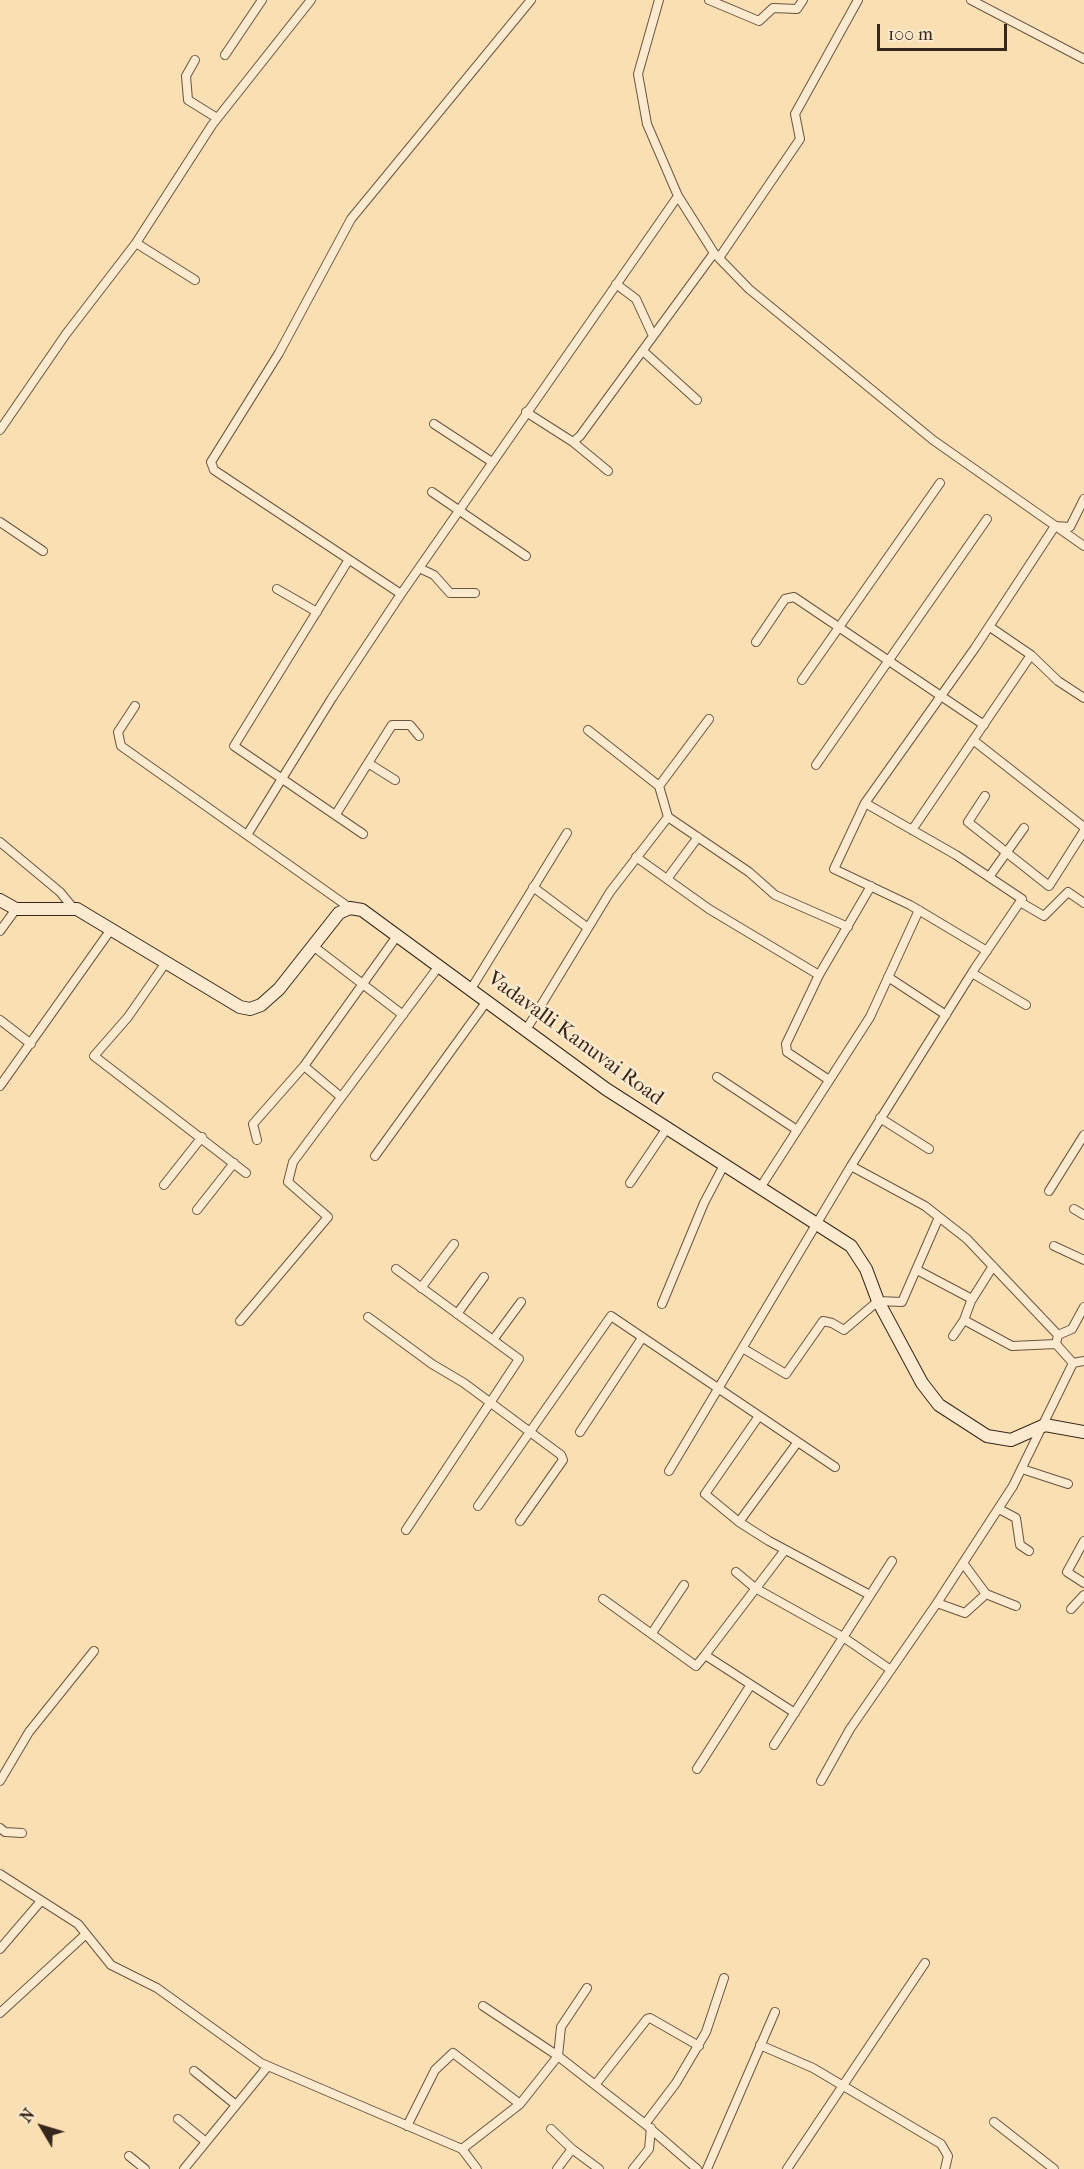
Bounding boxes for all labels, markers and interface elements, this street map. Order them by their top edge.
scale bar [880,12,1010,50]
text: 100 m [888,24,933,45]
street label: Vadavalli Kanuvai Road [482,967,668,1111]
north arrow [12,2097,72,2157]
text: N [16,2105,39,2126]

